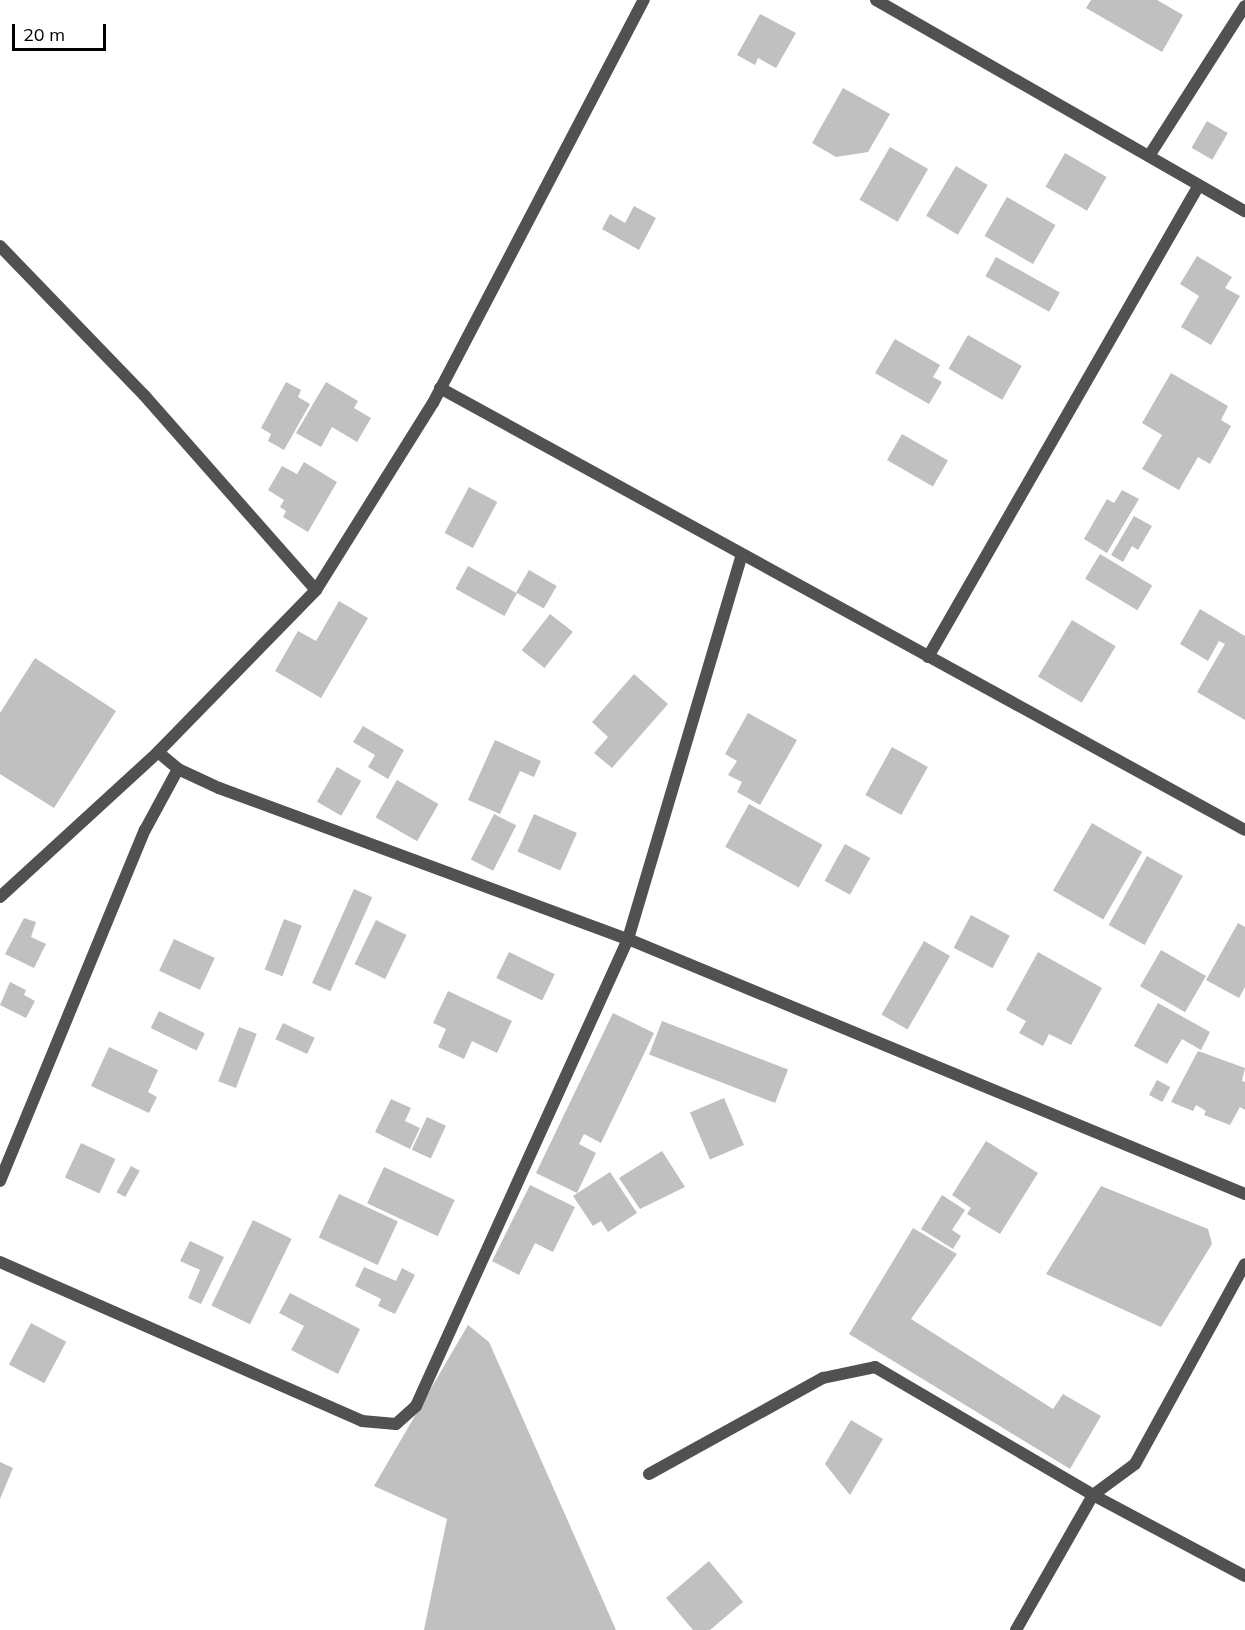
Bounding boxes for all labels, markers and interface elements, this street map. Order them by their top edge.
scale bar [15,12,110,50]
text: 20 m [23,23,65,46]

